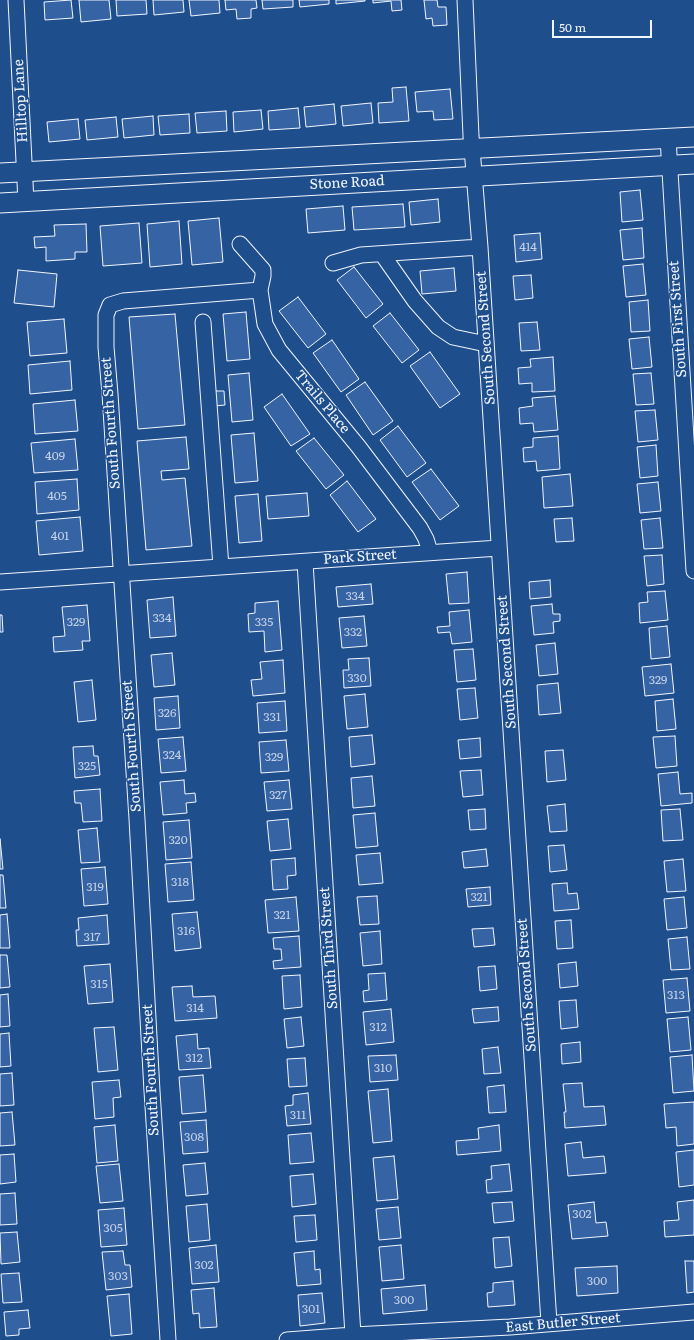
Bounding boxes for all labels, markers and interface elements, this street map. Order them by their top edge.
scale bar [554,12,654,38]
text: 50 m [559,18,586,36]
street label: Hilltop Lane [10,59,32,143]
street label: Stone Road [309,173,385,193]
house number: 414 [519,240,537,254]
street label: South First Street [666,260,690,378]
street label: South Second Street [473,271,499,405]
street label: South Fourth Street [98,356,124,490]
street label: Trails Place [291,367,353,437]
house number: 409 [45,449,65,463]
house number: 405 [47,489,67,503]
house number: 401 [51,529,69,543]
street label: Park Street [323,546,397,568]
house number: 334 [345,589,365,603]
street label: South Second Street [494,595,520,729]
house number: 334 [152,611,172,625]
house number: 329 [67,615,85,629]
house number: 335 [255,615,273,629]
house number: 332 [344,625,362,639]
house number: 330 [347,671,367,685]
house number: 329 [649,673,667,687]
street label: South Fourth Street [119,679,145,813]
house number: 326 [158,706,176,720]
house number: 331 [263,710,281,724]
house number: 324 [163,748,181,762]
house number: 329 [265,750,283,764]
house number: 325 [78,759,96,773]
house number: 327 [269,788,287,802]
house number: 320 [168,833,188,847]
house number: 318 [171,875,189,889]
house number: 319 [86,880,104,894]
street label: South Third Street [316,886,342,1010]
house number: 321 [470,890,488,904]
house number: 321 [273,908,291,922]
street label: South Second Street [514,918,540,1052]
house number: 316 [177,924,195,938]
house number: 317 [83,930,101,944]
house number: 315 [90,977,108,991]
house number: 313 [667,988,685,1002]
house number: 314 [186,1001,204,1015]
street label: South Fourth Street [139,1004,163,1136]
house number: 312 [369,1020,387,1034]
house number: 312 [185,1051,203,1065]
house number: 310 [374,1061,392,1075]
house number: 311 [290,1108,306,1122]
house number: 308 [184,1130,204,1144]
house number: 302 [572,1207,592,1221]
house number: 305 [103,1221,123,1235]
house number: 302 [194,1258,214,1272]
house number: 303 [108,1269,128,1283]
house number: 300 [587,1274,607,1288]
house number: 300 [394,1293,414,1307]
house number: 301 [302,1302,320,1316]
street label: East Butler Street [505,1310,621,1336]

